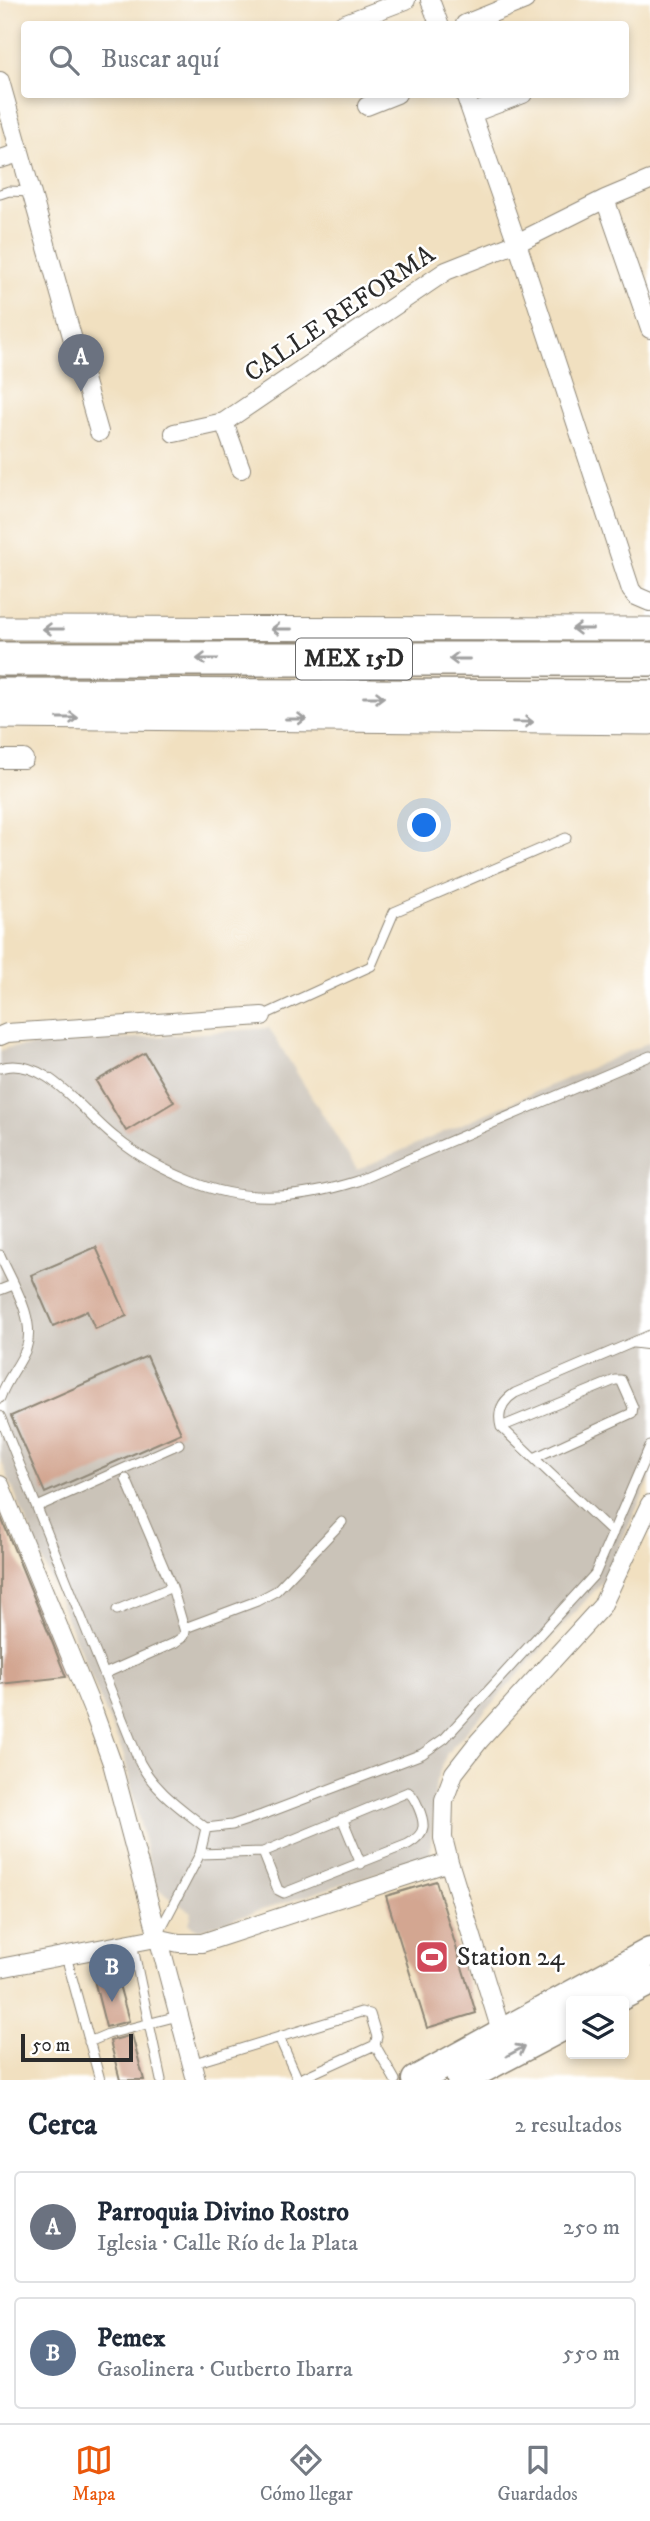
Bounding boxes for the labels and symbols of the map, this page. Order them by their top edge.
street label: CALLE REFORMA [238,238,442,390]
pin: A [58,334,104,392]
one-way arrow [42,622,65,636]
one-way arrow [571,622,594,636]
one-way arrow [270,623,293,636]
road number: MEX 15D [296,638,412,680]
one-way arrow [196,652,219,666]
one-way arrow [448,652,471,666]
one-way arrow [363,690,386,704]
one-way arrow [56,711,79,725]
one-way arrow [284,713,307,726]
one-way arrow [511,715,534,728]
your location [407,808,441,842]
sports icon: Station 24 [413,1938,451,1976]
place label: Station 24 [457,1941,566,1974]
pin: B [89,1944,135,2002]
scale bar [21,2031,133,2063]
one-way arrow [505,2044,526,2057]

